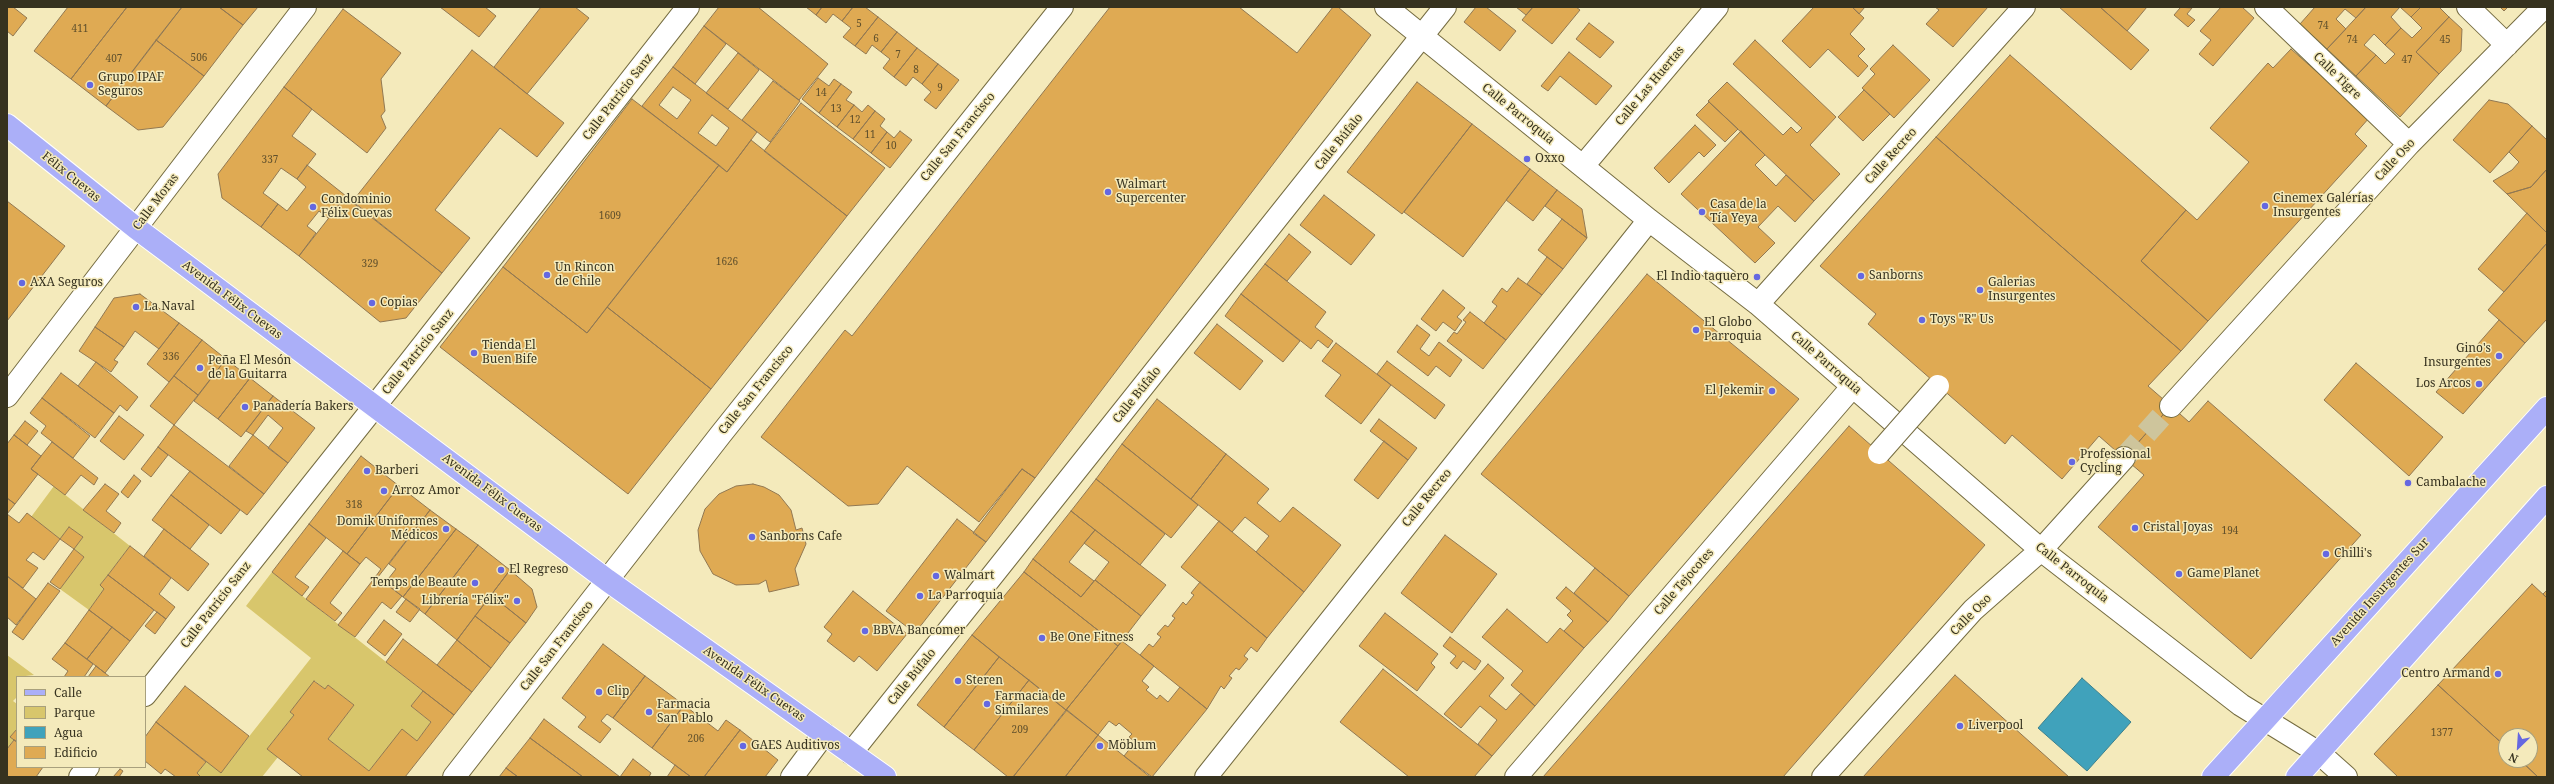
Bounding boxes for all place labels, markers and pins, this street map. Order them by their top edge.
place label: Grupo IPAF Seguros [98,71,164,99]
marker: Grupo IPAF Seguros [85,80,95,90]
place label: Oxxo [1535,152,1565,166]
marker: Oxxo [1522,154,1532,164]
place label: Walmart Supercenter [1116,178,1186,206]
marker: Walmart Supercenter [1103,187,1113,197]
place label: Cinemex Galerías Insurgentes [2273,192,2373,220]
place label: Condominio Félix Cuevas [321,193,392,221]
place label: Casa de la Tía Yeya [1710,198,1767,226]
marker: Cinemex Galerías Insurgentes [2260,201,2270,211]
marker: Condominio Félix Cuevas [308,202,318,212]
marker: Casa de la Tía Yeya [1697,207,1707,217]
place label: Un Rincon de Chile [555,261,614,289]
place label: Sanborns [1869,269,1923,283]
marker: Un Rincon de Chile [542,270,552,280]
place label: El Indio taquero [1656,270,1749,284]
marker: Sanborns [1856,271,1866,281]
marker: El Indio taquero [1752,272,1762,282]
place label: AXA Seguros [30,276,103,290]
place label: Galerias Insurgentes [1988,276,2055,304]
marker: AXA Seguros [17,278,27,288]
marker: Galerias Insurgentes [1975,285,1985,295]
place label: Copias [380,296,418,310]
marker: Copias [367,298,377,308]
place label: La Naval [144,300,195,314]
marker: La Naval [131,302,141,312]
place label: Toys "R" Us [1930,313,1994,327]
marker: Toys "R" Us [1917,315,1927,325]
place label: El Globo Parroquia [1704,316,1762,344]
marker: El Globo Parroquia [1691,325,1701,335]
place label: Tienda El Buen Bife [482,339,537,367]
place label: Gino's Insurgentes [2424,342,2491,370]
marker: Tienda El Buen Bife [469,348,479,358]
marker: Gino's Insurgentes [2494,351,2504,361]
place label: Peña El Mesón de la Guitarra [208,354,291,382]
marker: Peña El Mesón de la Guitarra [195,363,205,373]
place label: Los Arcos [2416,377,2471,391]
marker: Los Arcos [2474,379,2484,389]
place label: El Jekemir [1705,384,1764,398]
marker: El Jekemir [1767,386,1777,396]
place label: Panadería Bakers [253,400,354,414]
marker: Panadería Bakers [240,402,250,412]
place label: Professional Cycling [2080,448,2150,476]
marker: Professional Cycling [2067,457,2077,467]
place label: Barberi [375,464,419,478]
marker: Barberi [362,466,372,476]
place label: Cambalache [2416,476,2486,490]
marker: Cambalache [2403,478,2413,488]
place label: Arroz Amor [392,484,460,498]
marker: Arroz Amor [379,486,389,496]
place label: Domik Uniformes Médicos [337,515,438,543]
place label: Cristal Joyas [2143,521,2213,535]
marker: Cristal Joyas [2130,523,2140,533]
marker: Domik Uniformes Médicos [441,524,451,534]
place label: Sanborns Cafe [760,530,842,544]
marker: Sanborns Cafe [747,532,757,542]
place label: Chilli's [2334,547,2372,561]
marker: Chilli's [2321,549,2331,559]
place label: El Regreso [509,563,568,577]
marker: El Regreso [496,565,506,575]
place label: Game Planet [2187,567,2259,581]
place label: Walmart [944,569,994,583]
marker: Game Planet [2174,569,2184,579]
marker: Walmart [931,571,941,581]
place label: Temps de Beaute [370,576,467,590]
marker: Temps de Beaute [470,578,480,588]
place label: La Parroquia [928,589,1003,603]
marker: La Parroquia [915,591,925,601]
place label: Librería "Félix" [422,594,509,608]
marker: Librería "Félix" [512,596,522,606]
place label: BBVA Bancomer [873,624,966,638]
marker: BBVA Bancomer [860,626,870,636]
place label: Be One Fitness [1050,631,1134,645]
marker: Be One Fitness [1037,633,1047,643]
place label: Centro Armand [2401,667,2490,681]
marker: Centro Armand [2493,669,2503,679]
place label: Steren [966,674,1003,688]
marker: Steren [953,676,963,686]
place label: Clip [607,685,629,699]
marker: Clip [594,687,604,697]
place label: Farmacia de Similares [995,690,1066,718]
place label: Farmacia San Pablo [657,698,713,726]
marker: Farmacia de Similares [982,699,992,709]
marker: Farmacia San Pablo [644,707,654,717]
place label: Liverpool [1968,719,2023,733]
marker: Liverpool [1955,721,1965,731]
place label: GAES Auditivos [751,739,840,753]
place label: Möblum [1108,739,1156,753]
marker: GAES Auditivos [738,741,748,751]
marker: Möblum [1095,741,1105,751]

